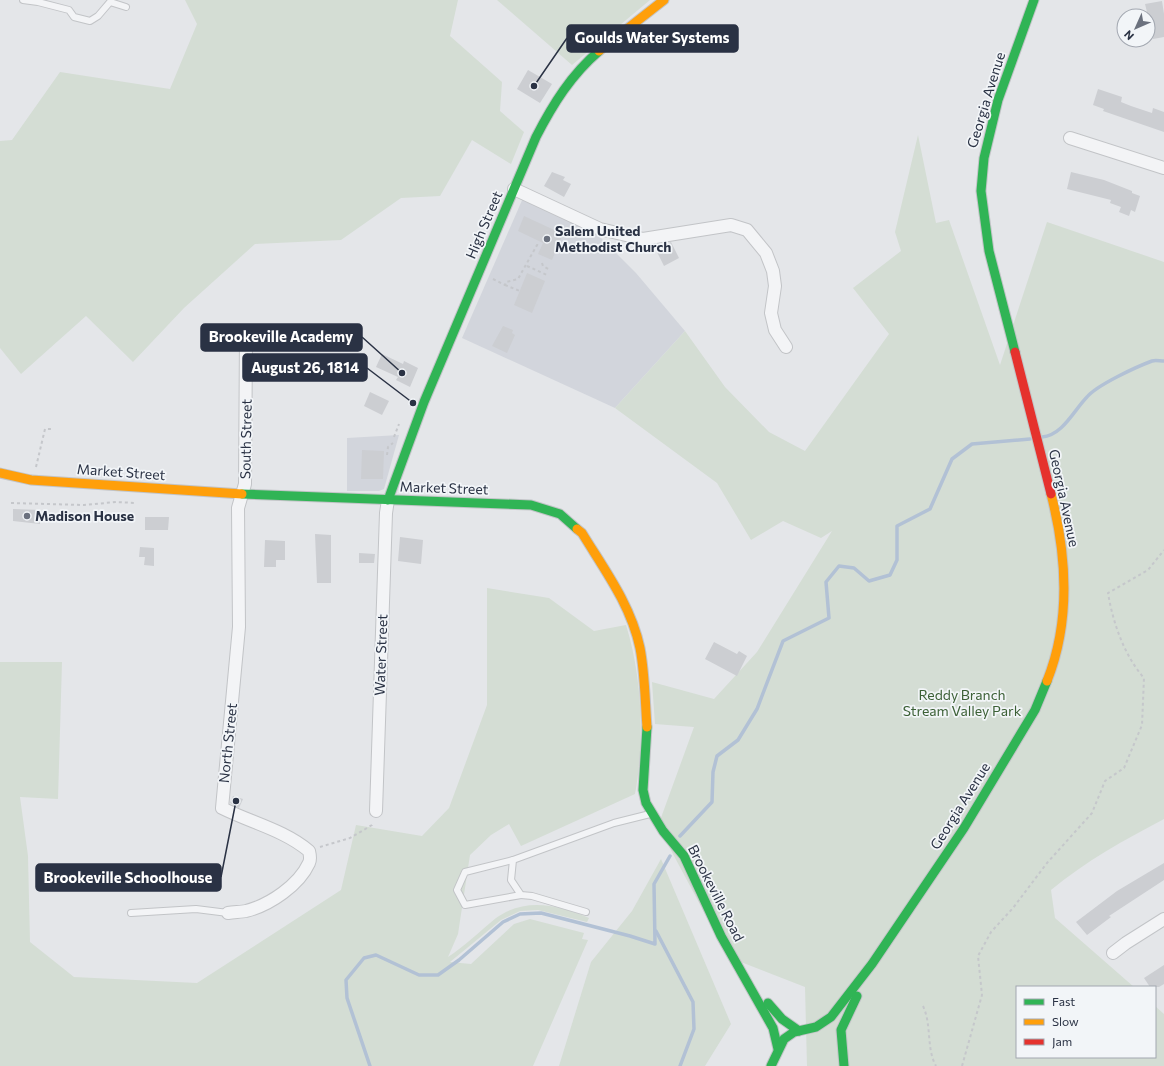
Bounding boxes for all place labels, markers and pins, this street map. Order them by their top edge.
callout: Goulds Water Systems [567,25,738,52]
place label: Salem United Methodist Church [555,222,671,255]
marker: Salem United Methodist Church [542,234,552,244]
callout: Brookeville Academy [201,324,362,351]
callout: August 26, 1814 [243,354,367,381]
place label: Madison House [35,507,134,524]
marker: Madison House [22,511,32,521]
callout: Brookeville Schoolhouse [36,864,221,891]

